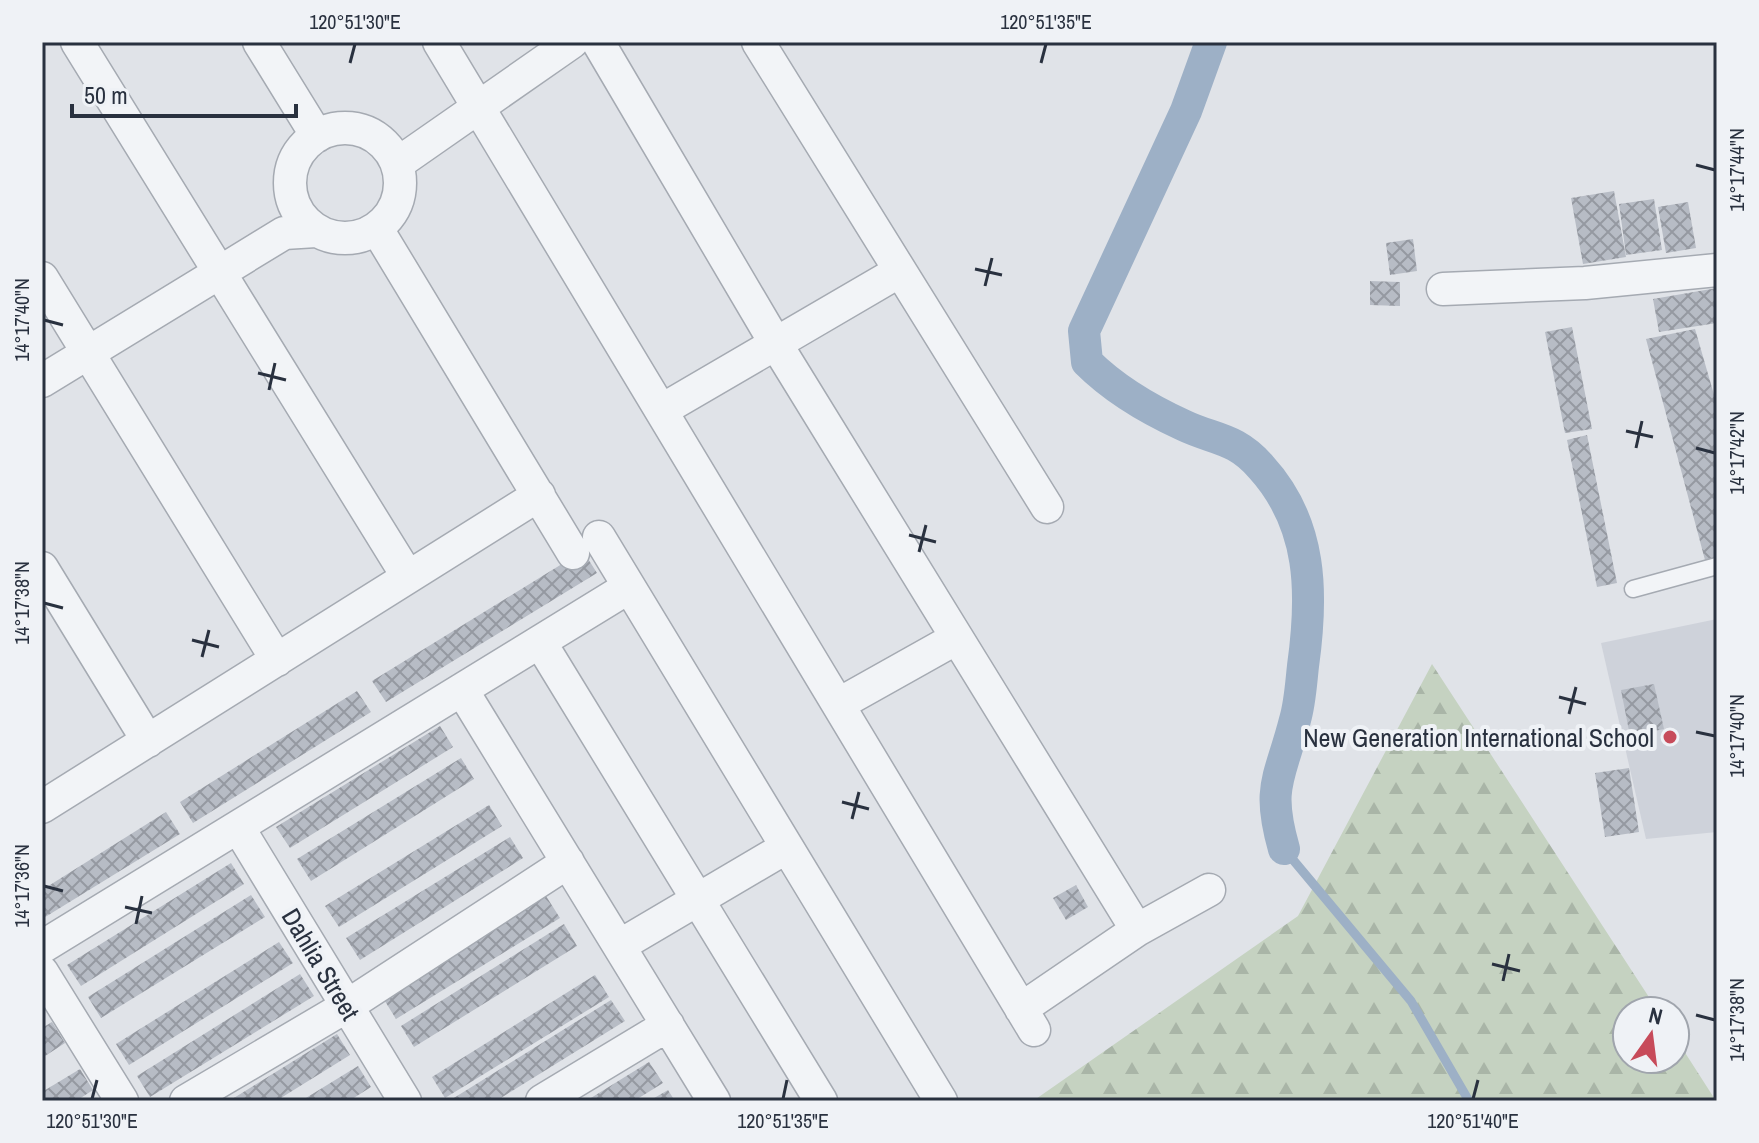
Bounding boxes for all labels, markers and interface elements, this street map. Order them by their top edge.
text: 120°51'30"E [309,8,401,35]
text: 120°51'35"E [1000,8,1092,35]
scale bar [72,68,296,118]
text: 50 m [84,79,128,111]
text: 14°17'44"N [1723,128,1750,212]
text: 14°17'40"N [8,278,35,362]
text: 14°17'42"N [1723,411,1750,495]
text: 14°17'38"N [8,561,35,645]
text: 14°17'40"N [1723,694,1750,778]
place label: New Generation International School [1303,720,1654,755]
marker: New Generation International School [1661,728,1679,746]
text: 14°17'36"N [8,844,35,928]
street label: Dahlia Street [274,902,368,1026]
text: 14°17'38"N [1723,978,1750,1062]
north arrow [1611,995,1691,1075]
text: N [1646,999,1666,1032]
text: 120°51'30"E [46,1107,138,1134]
text: 120°51'35"E [737,1107,829,1134]
text: 120°51'40"E [1427,1107,1519,1134]

